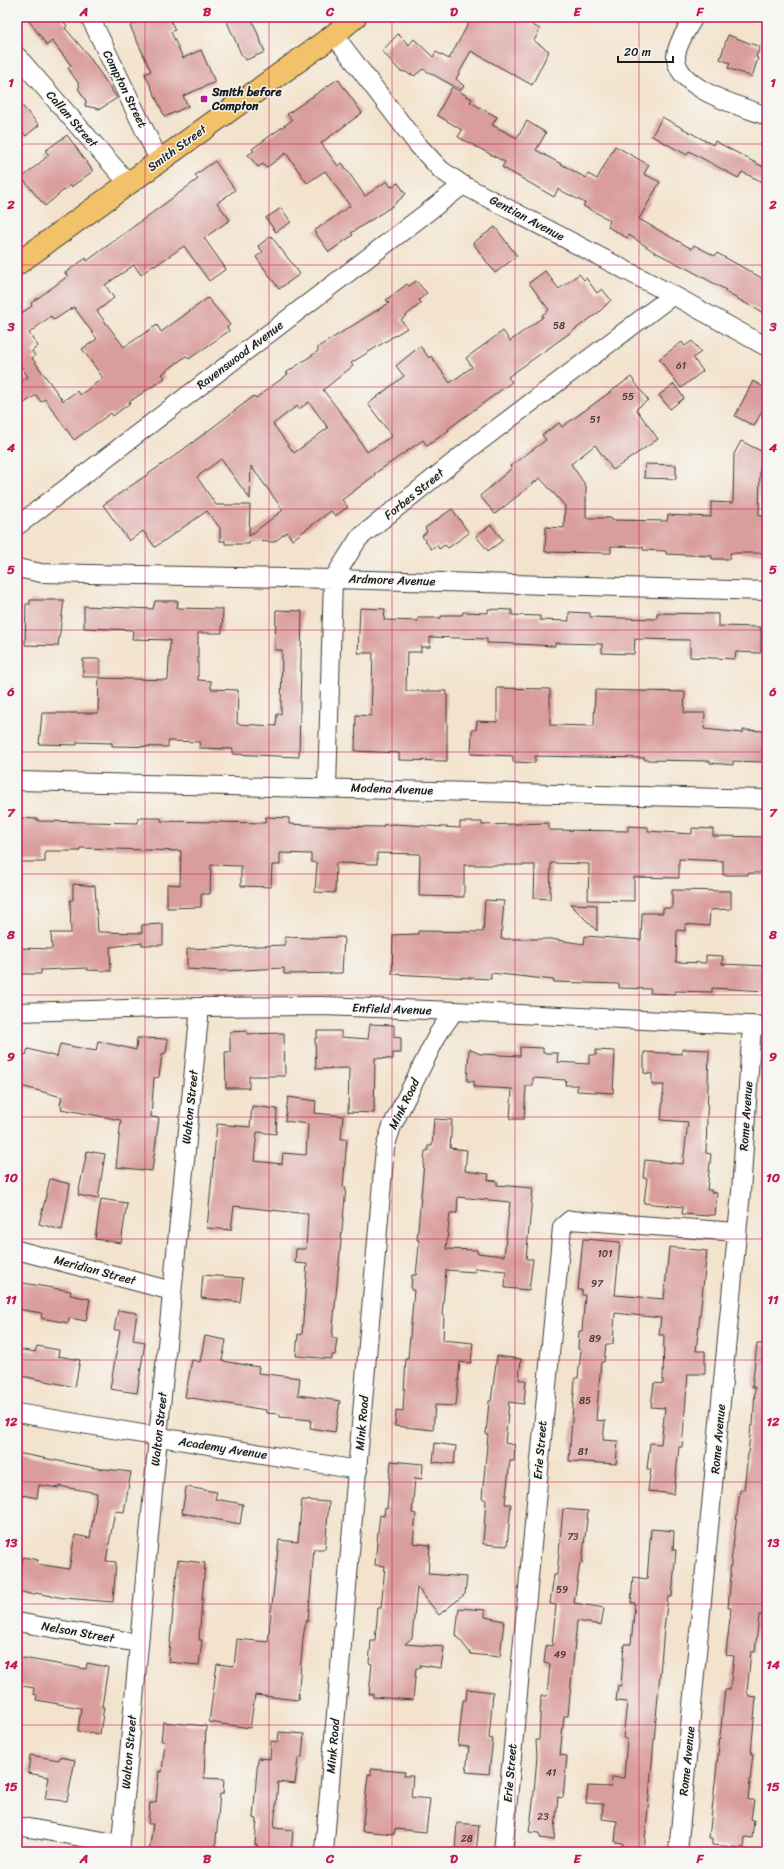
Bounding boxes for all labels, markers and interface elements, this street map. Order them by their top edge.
text: A [79,0,88,23]
text: B [203,0,212,23]
text: C [325,0,335,23]
text: D [450,0,458,23]
text: E [573,0,582,23]
text: F [695,0,704,23]
scale bar [618,38,673,64]
text: 20 m [624,41,651,63]
street label: Compton Street [97,46,153,132]
text: 1 [8,71,14,94]
text: 1 [770,71,776,94]
place label: Smith before Compton [211,81,283,117]
street label: Callan Street [41,85,104,154]
marker: Smith before Compton [199,94,209,104]
street label: Smith Street [142,118,213,177]
street label: Gentian Avenue [485,189,569,247]
text: 2 [6,193,15,216]
text: 2 [768,193,777,216]
text: 3 [6,315,15,338]
street label: Ravenswood Avenue [191,315,289,395]
text: 3 [768,315,777,338]
house number: 58 [553,317,565,335]
house number: 61 [676,357,686,375]
house number: 55 [622,388,634,406]
house number: 51 [590,411,600,429]
text: 4 [6,436,16,459]
text: 4 [768,436,778,459]
street label: Forbes Street [379,462,450,525]
text: 5 [7,558,15,581]
text: 5 [769,558,777,581]
street label: Ardmore Avenue [347,567,436,593]
text: 6 [6,680,15,703]
text: 6 [768,680,777,703]
street label: Modena Avenue [350,777,434,801]
text: 7 [7,801,16,824]
text: 7 [769,801,778,824]
text: 8 [6,923,15,946]
text: 8 [768,923,777,946]
street label: Enfield Avenue [352,997,432,1021]
text: 9 [7,1045,15,1068]
text: 9 [769,1045,777,1068]
street label: Walton Street [175,1068,205,1145]
street label: Mink Road [382,1074,426,1133]
street label: Rome Avenue [733,1080,759,1152]
text: 10 [4,1166,18,1189]
text: 10 [766,1166,780,1189]
house number: 101 [598,1245,612,1263]
street label: Meridian Street [52,1249,140,1292]
house number: 97 [591,1275,604,1293]
text: 11 [5,1288,17,1311]
text: 11 [767,1288,779,1311]
house number: 89 [589,1330,601,1348]
street label: Walton Street [144,1390,174,1467]
house number: 85 [579,1392,591,1410]
street label: Mink Road [349,1394,375,1451]
street label: Rome Avenue [704,1403,732,1475]
text: 12 [4,1410,18,1433]
text: 12 [766,1410,780,1433]
street label: Erie Street [526,1420,554,1480]
street label: Academy Avenue [176,1430,269,1466]
house number: 81 [578,1443,588,1461]
house number: 73 [567,1528,579,1546]
text: 13 [5,1531,18,1554]
text: 13 [767,1531,780,1554]
house number: 59 [556,1581,568,1599]
street label: Nelson Street [40,1615,117,1649]
house number: 49 [554,1646,566,1664]
text: 14 [4,1653,19,1676]
text: 14 [766,1653,781,1676]
street label: Walton Street [115,1713,143,1790]
street label: Mink Road [320,1717,346,1774]
street label: Rome Avenue [672,1725,702,1797]
street label: Erie Street [496,1743,524,1803]
house number: 41 [546,1764,556,1782]
text: 15 [4,1775,18,1798]
text: 15 [766,1775,780,1798]
house number: 23 [537,1808,549,1826]
house number: 28 [461,1830,473,1848]
text: A [79,1847,88,1869]
text: B [203,1847,212,1869]
text: C [325,1847,335,1869]
text: D [450,1847,458,1869]
text: E [573,1847,582,1869]
text: F [695,1847,704,1869]

